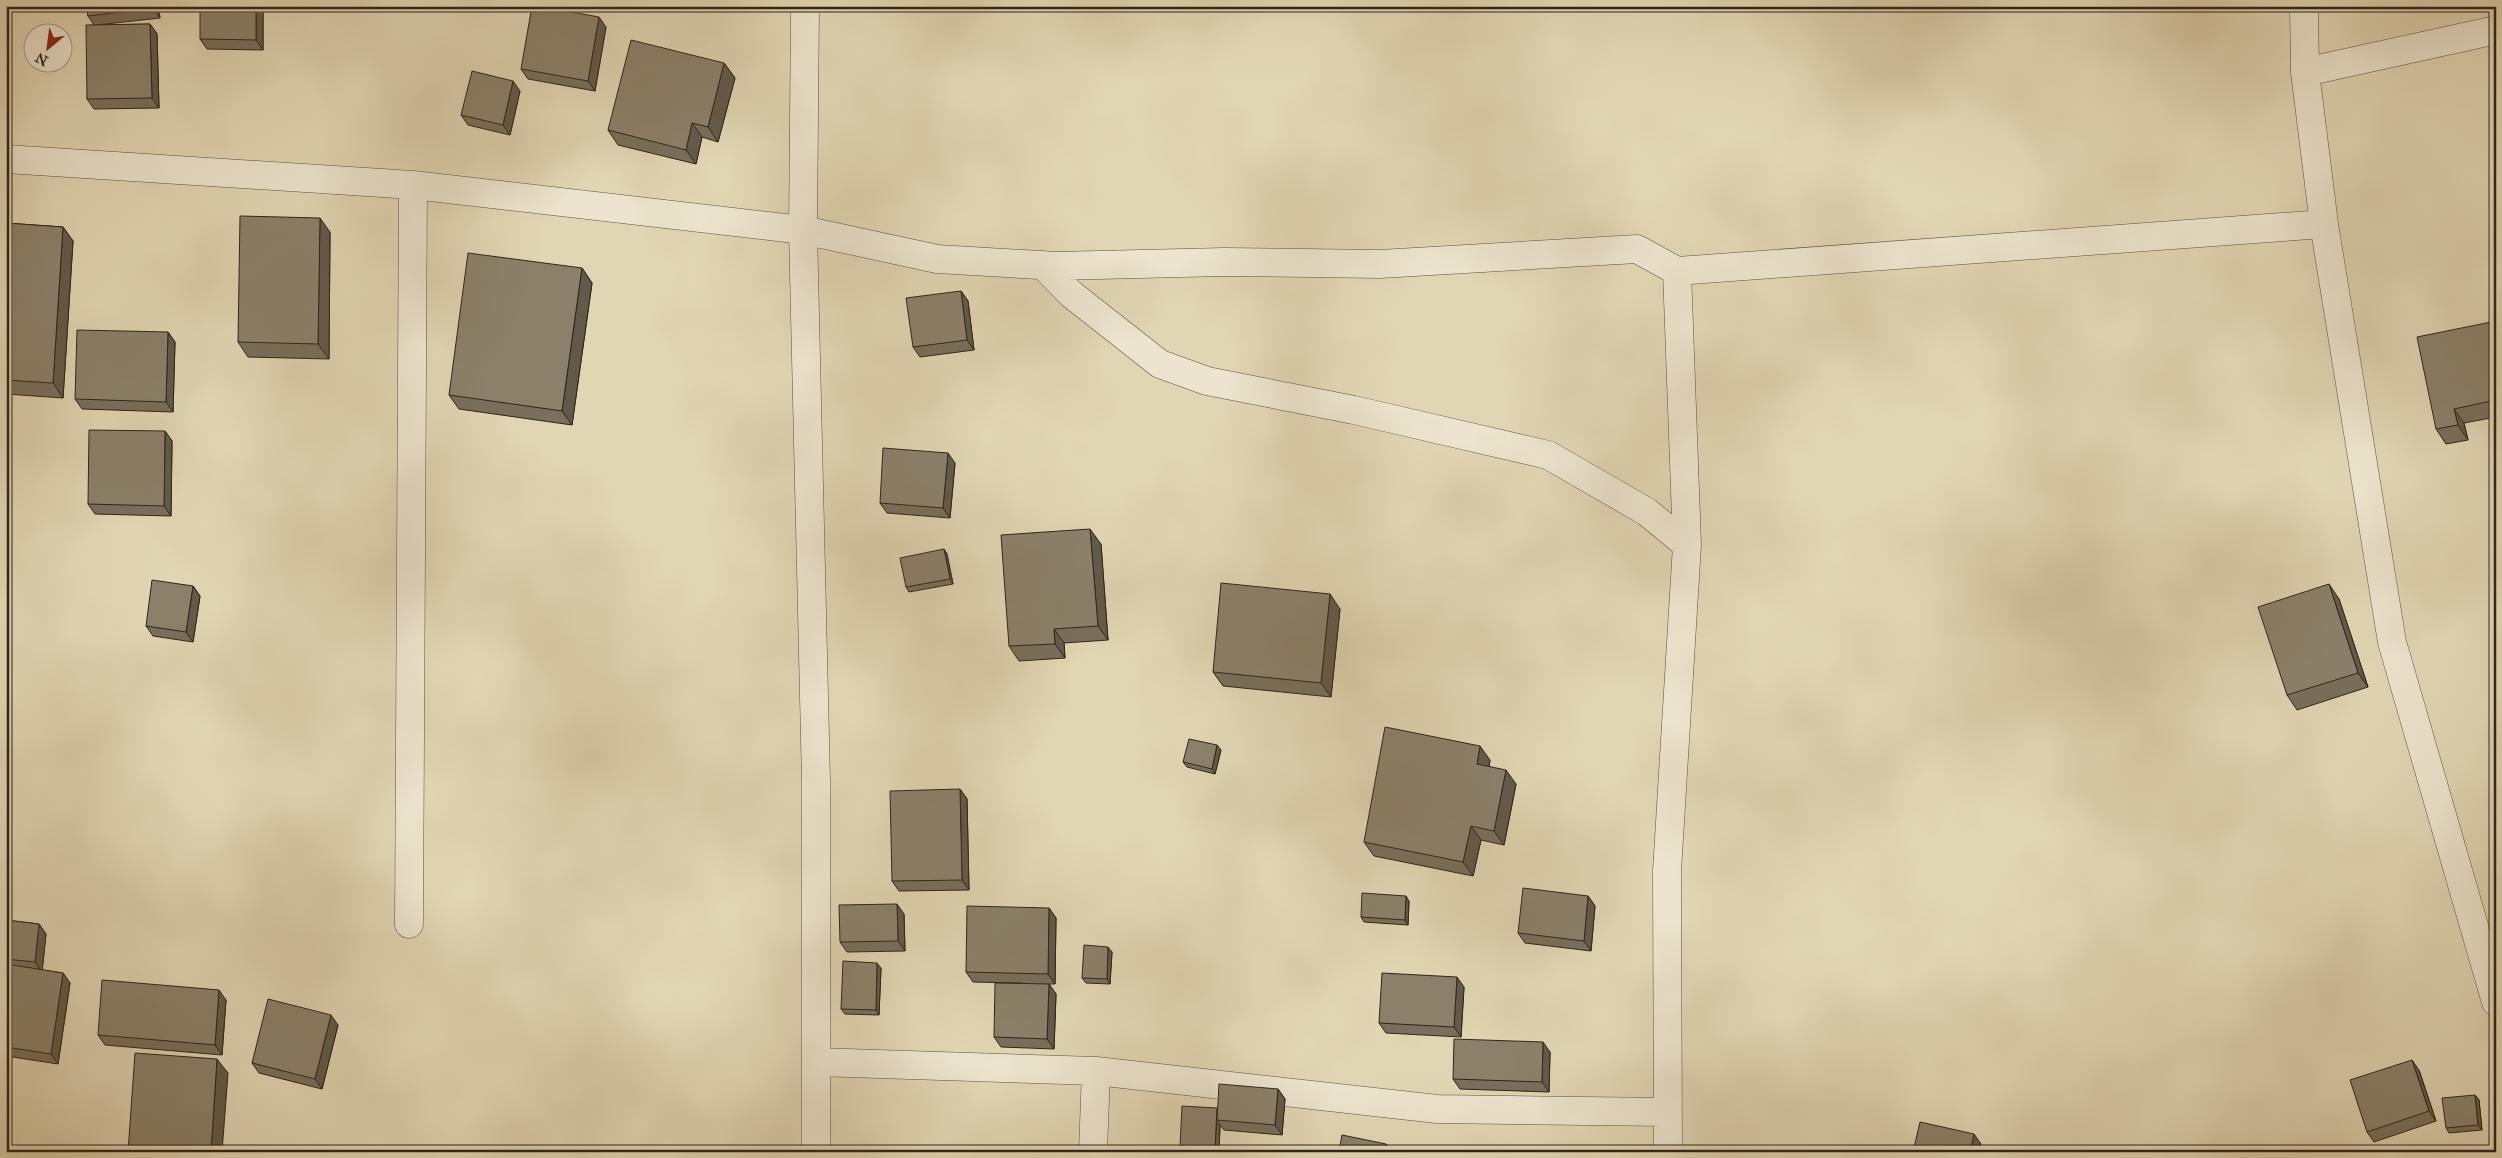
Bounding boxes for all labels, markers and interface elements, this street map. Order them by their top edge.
north arrow [22,22,72,72]
text: N [33,49,51,69]

